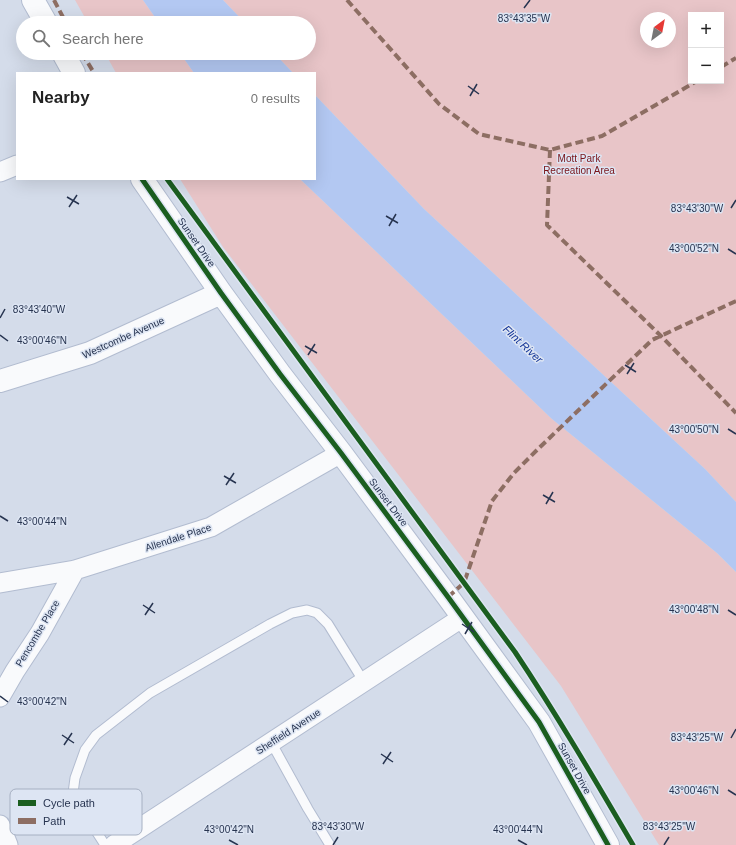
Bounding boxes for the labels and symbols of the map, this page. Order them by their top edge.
north arrow [640,12,676,48]
text: 83°43'35"W [498,13,551,24]
park label: Mott Park Recreation Area [543,153,615,176]
text: 83°43'30"W [671,203,724,214]
street label: Sunset Drive [176,216,218,269]
text: 43°00'52"N [669,243,719,254]
text: 83°43'40"W [13,304,66,315]
street label: Westcombe Avenue [81,314,166,360]
water label: Flint River [501,323,546,366]
text: 43°00'46"N [17,335,67,346]
text: 43°00'50"N [669,424,719,435]
street label: Sunset Drive [367,476,410,529]
text: 43°00'44"N [17,516,67,527]
street label: Allendale Place [144,521,213,553]
street label: Pencombe Place [13,598,62,668]
text: 43°00'48"N [669,604,719,615]
text: 43°00'42"N [17,696,67,707]
street label: Sheffield Avenue [254,706,323,756]
text: 83°43'25"W [671,732,724,743]
street label: Sunset Drive [556,741,593,796]
text: 43°00'46"N [669,785,719,796]
legend [10,789,142,835]
text: Cycle path [43,797,95,809]
text: Path [43,815,66,827]
text: 83°43'30"W [312,821,365,832]
text: 83°43'25"W [643,821,696,832]
text: 43°00'42"N [204,824,254,835]
text: 43°00'44"N [493,824,543,835]

